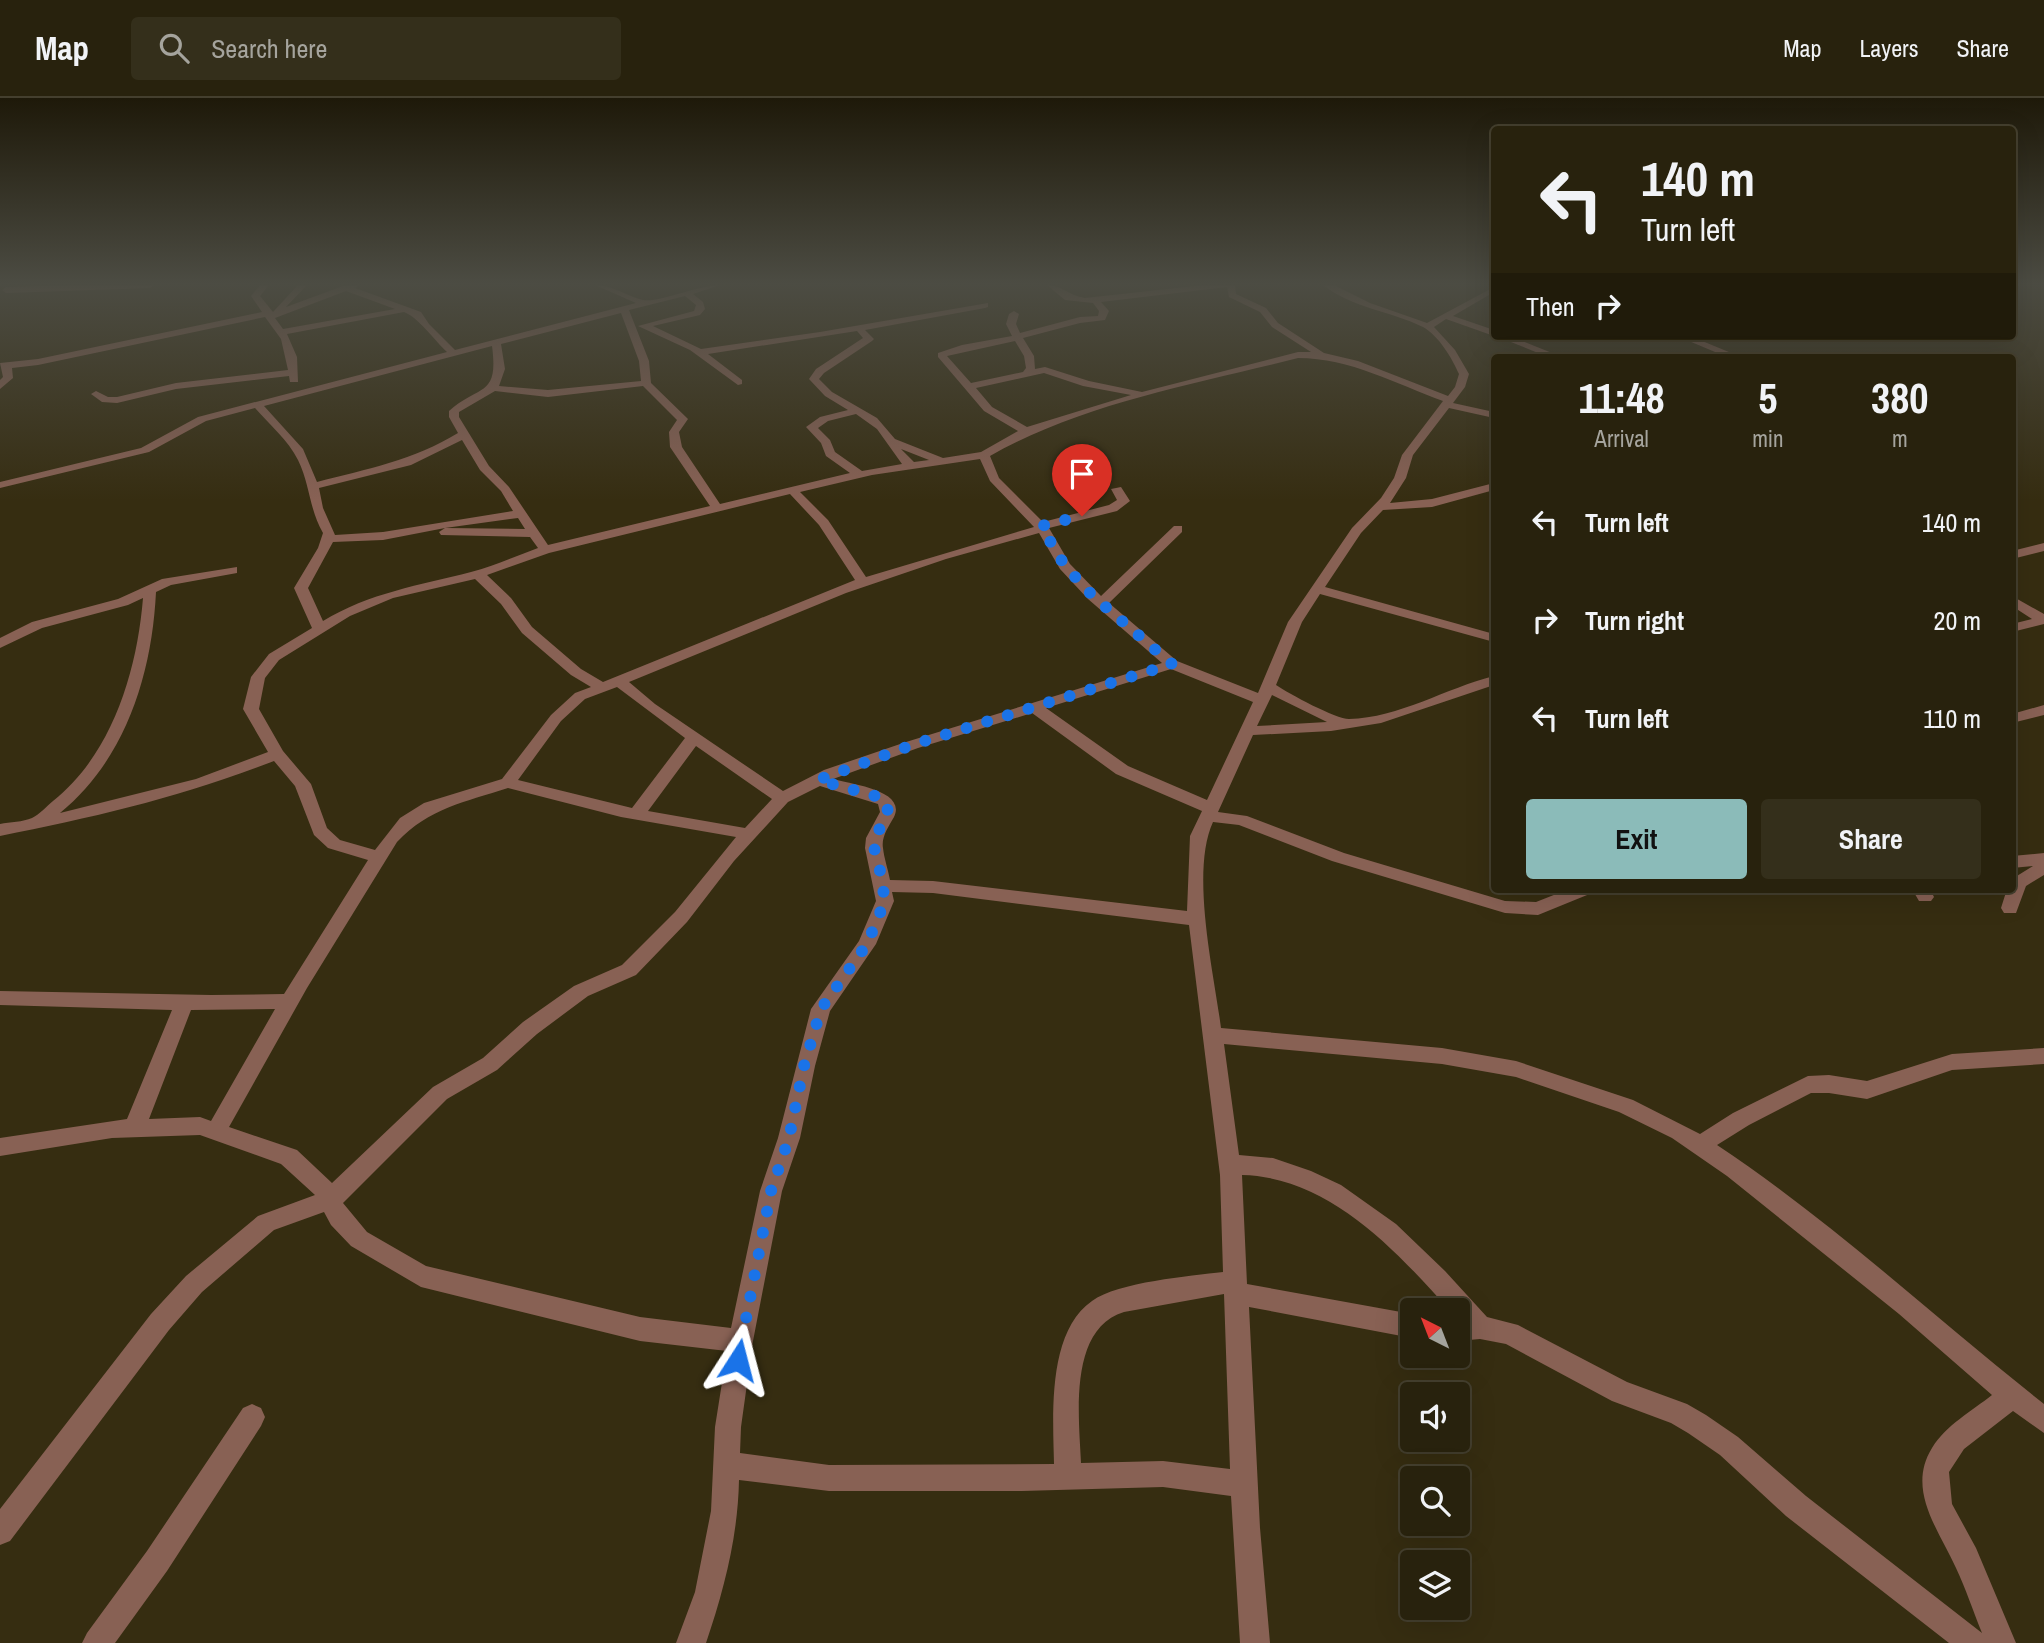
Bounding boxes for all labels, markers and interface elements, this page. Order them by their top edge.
search box [131,17,621,80]
text: Map [35,26,89,70]
icon: search [155,29,193,67]
text: Search here [211,31,327,66]
text: Map [1783,32,1821,64]
text: Layers [1859,32,1918,64]
text: Share [1956,32,2009,64]
text: 140 m [1641,145,1755,211]
icon: left [1526,154,1617,245]
text: Turn left [1641,208,1735,251]
icon: right [1589,287,1627,325]
text: Then [1526,289,1575,324]
text: 11:48 [1578,370,1665,426]
text: 5 [1758,370,1777,426]
text: 380 [1871,370,1929,426]
text: Arrival [1594,423,1649,454]
text: min [1752,423,1784,454]
text: m [1892,423,1908,454]
pin [1052,444,1112,516]
icon: arrive [1063,455,1101,493]
icon: left [1526,503,1564,541]
text: Turn left [1585,505,1669,540]
text: 140 m [1922,505,1981,540]
icon: right [1526,601,1564,639]
text: Turn right [1585,603,1684,638]
text: 20 m [1934,603,1981,638]
icon: left [1526,699,1564,737]
text: Turn left [1585,701,1669,736]
text: 110 m [1923,701,1981,736]
button: Exit [1526,799,1747,879]
button: Share [1761,799,1981,879]
north arrow [1400,1298,1470,1368]
map controls [1400,1298,1470,1620]
position arrow [701,1323,775,1397]
button: sound [1400,1382,1470,1452]
button: search [1400,1466,1470,1536]
button: layers [1400,1550,1470,1620]

